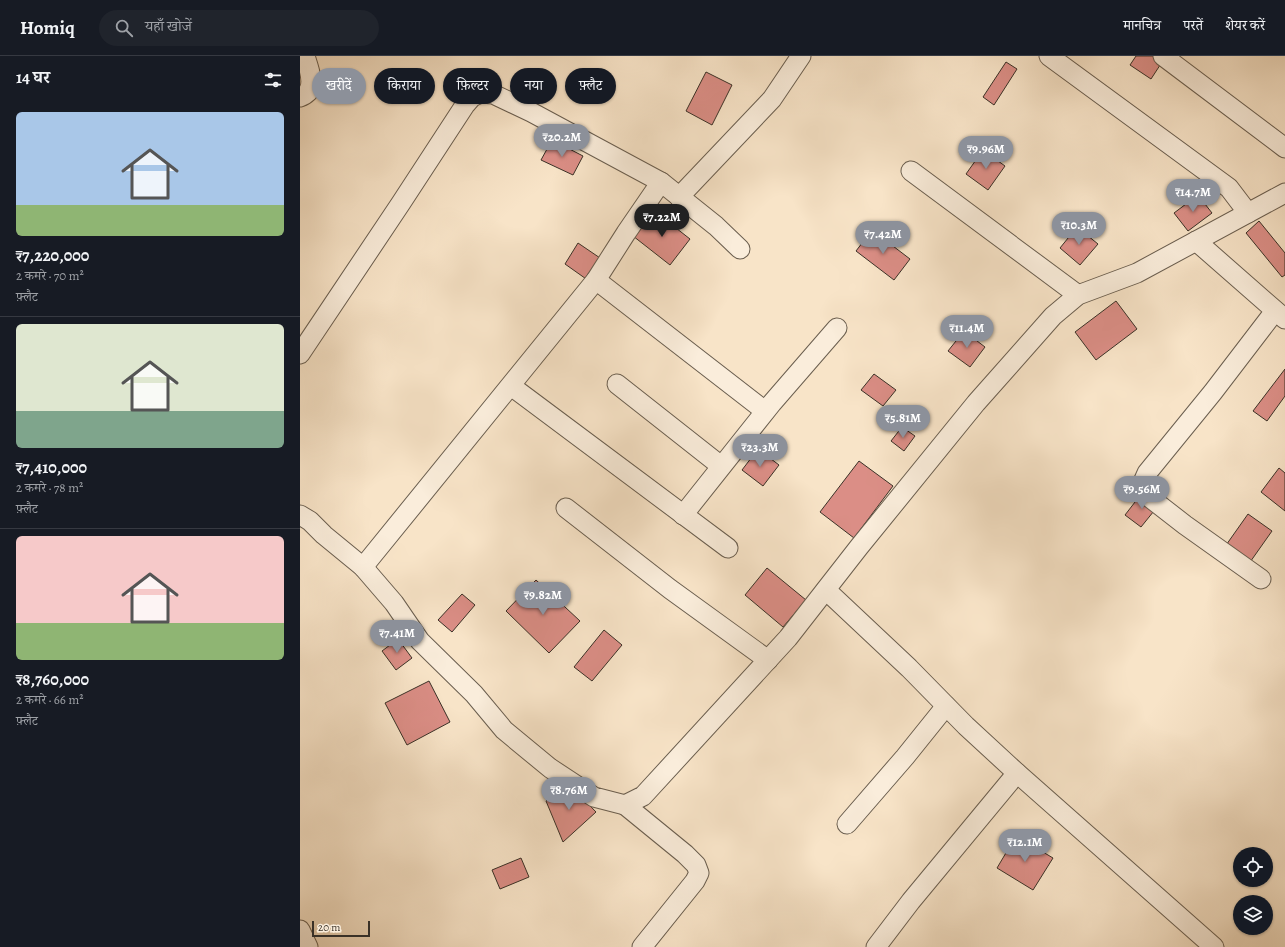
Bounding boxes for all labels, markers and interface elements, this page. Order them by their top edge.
search box [99,10,379,46]
text: Homiq [20,15,75,41]
text: यहाँ खोजें [145,16,192,36]
text: मानचित्र [1123,16,1161,35]
text: परतें [1183,16,1203,35]
text: शेयर करें [1225,16,1265,35]
icon: search [113,17,135,39]
text: 14 घर [16,66,50,89]
chip: खरीदें [312,68,366,104]
chip: किराया [374,68,435,104]
chip: फ़िल्टर [443,68,502,104]
chip: नया [510,68,557,104]
chip: फ़्लैट [565,68,616,104]
icon: filters [262,69,284,91]
pin: ₹20.2M [529,124,595,158]
text: ₹20.2M [543,128,581,145]
pin: ₹9.96M [953,136,1019,170]
icon: home [114,138,186,210]
text: ₹9.96M [967,140,1005,157]
pin: ₹14.7M [1160,179,1226,213]
text: ₹14.7M [1175,183,1211,200]
pin: ₹7.22M [629,204,695,238]
text: ₹7.22M [643,208,681,225]
pin: ₹10.3M [1046,212,1112,246]
text: ₹10.3M [1061,216,1097,233]
pin: ₹7.42M [850,221,916,255]
text: ₹7.42M [864,225,902,242]
text: ₹7,220,000 [16,244,89,267]
text: 2 कमरे · 70 m² [16,267,84,284]
text: फ़्लैट [16,288,38,305]
pin: ₹11.4M [934,315,1000,349]
text: ₹11.4M [950,319,984,336]
icon: home [114,350,186,422]
pin: ₹5.81M [870,405,936,439]
text: ₹5.81M [885,409,921,426]
pin: ₹23.3M [727,434,793,468]
text: ₹23.3M [742,438,778,455]
text: ₹7,410,000 [16,456,87,479]
pin: ₹9.56M [1109,476,1175,510]
text: 2 कमरे · 78 m² [16,479,83,496]
text: ₹9.56M [1123,480,1161,497]
text: फ़्लैट [16,500,38,517]
icon: home [114,562,186,634]
pin: ₹9.82M [510,582,576,616]
text: ₹9.82M [524,586,562,603]
pin: ₹7.41M [364,620,430,654]
text: ₹7.41M [379,624,415,641]
text: ₹8,760,000 [16,668,89,691]
text: 2 कमरे · 66 m² [16,691,83,708]
text: फ़्लैट [16,712,38,729]
pin: ₹8.76M [536,777,602,811]
text: ₹8.76M [550,781,588,798]
pin: ₹12.1M [992,829,1058,863]
text: ₹12.1M [1008,833,1042,850]
map controls [1233,847,1273,935]
button: locate [1233,847,1273,887]
button: layers [1233,895,1273,935]
scale bar [312,919,370,938]
text: 20 m [318,920,340,935]

